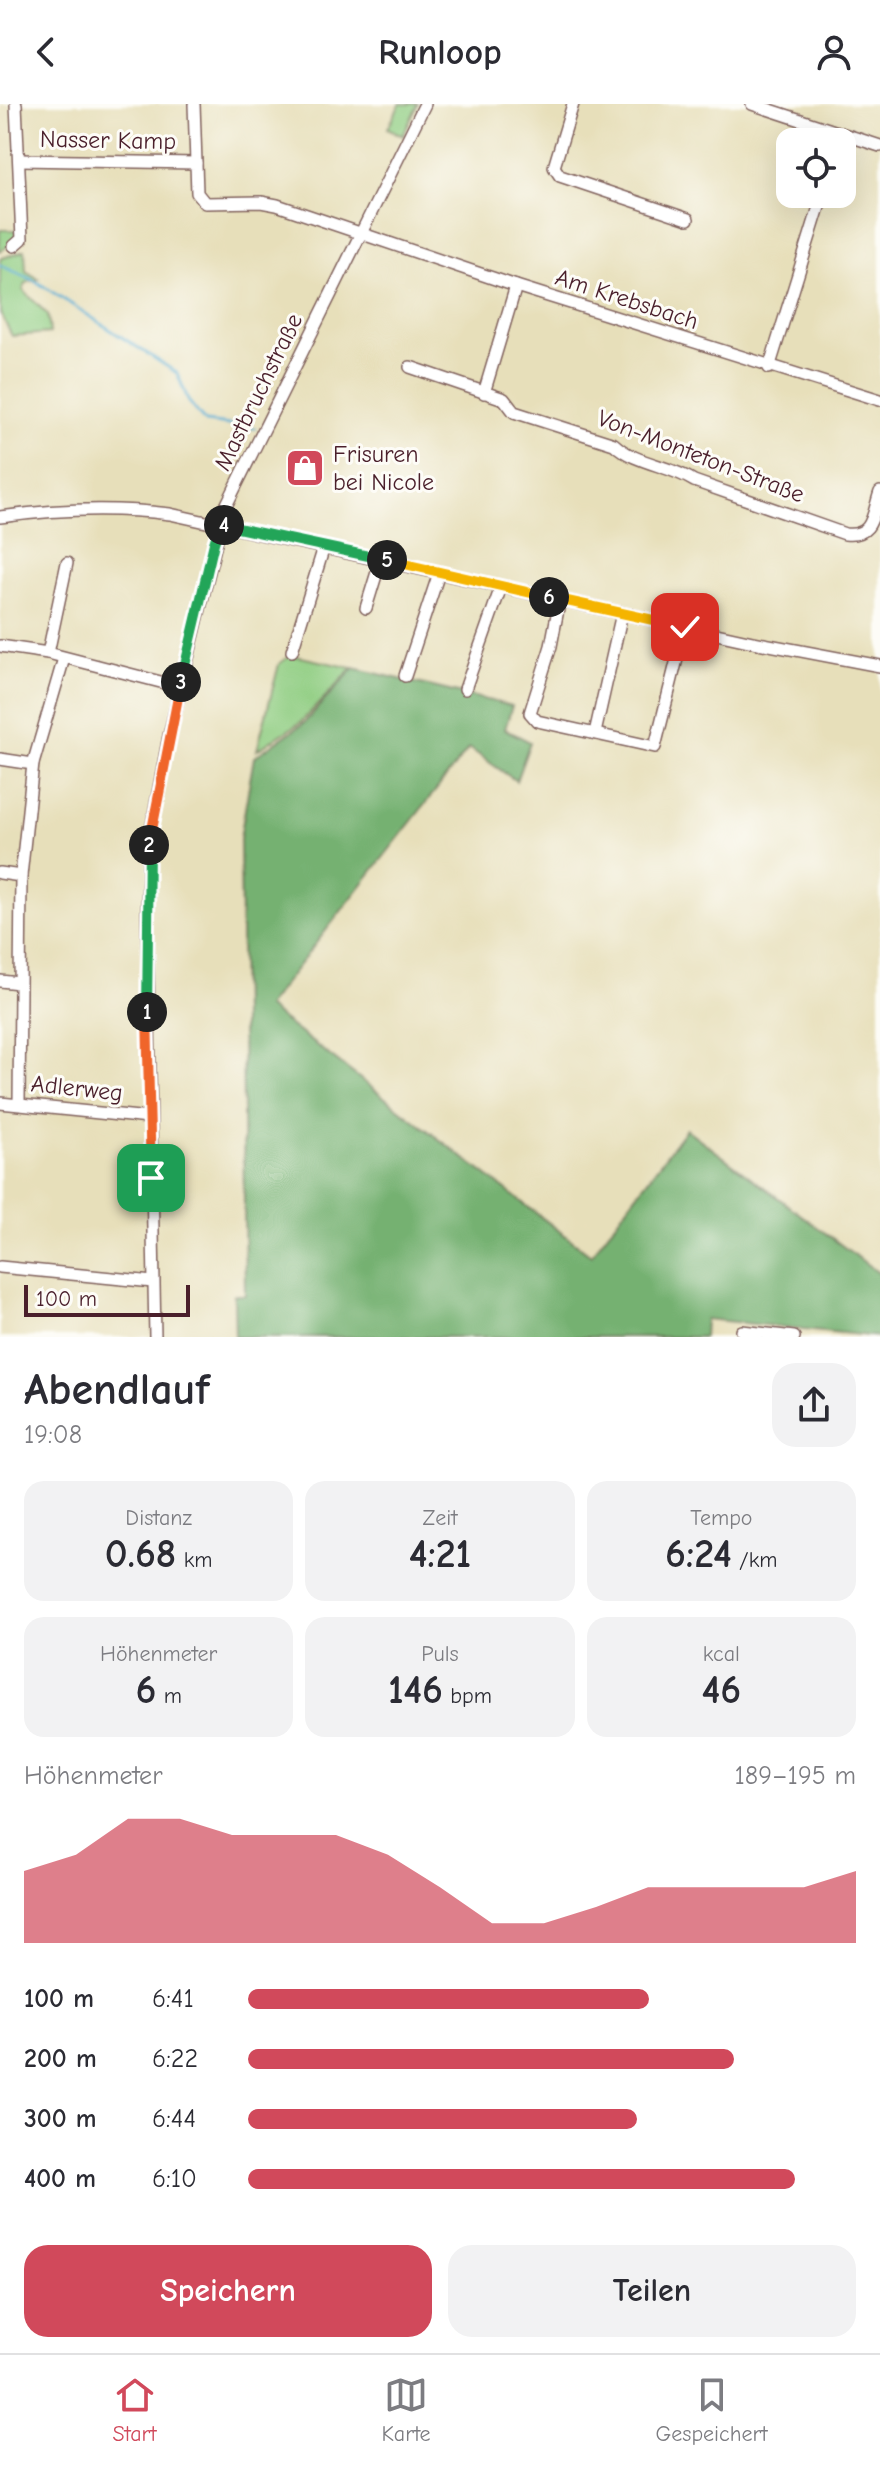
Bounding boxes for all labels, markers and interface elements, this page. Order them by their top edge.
icon: back [24,30,68,74]
icon: person [812,30,856,74]
text: Runloop [378,32,502,73]
street label: Nasser Kamp [40,125,176,155]
map controls [776,128,856,208]
button: locate [776,128,856,208]
street label: Am Krebsbach [552,263,702,335]
street label: Mastbruchstraße [208,309,308,475]
street label: Von-Monteton-Straße [594,404,808,508]
place label: Frisuren bei Nicole [333,440,434,496]
shop icon: Frisuren bei Nicole [284,447,326,489]
pin: 4 [204,505,244,545]
text: 4 [219,512,229,538]
pin: 5 [367,540,407,580]
text: 5 [381,547,393,573]
pin: 6 [529,577,569,617]
text: 6 [543,584,555,610]
pin [651,593,719,661]
icon: check [663,605,707,649]
pin: 3 [161,662,201,702]
text: 3 [176,669,186,695]
pin: 2 [129,825,169,865]
text: 2 [144,832,154,858]
pin: 1 [127,992,167,1032]
text: 1 [143,999,151,1025]
street label: Adlerweg [30,1069,124,1107]
pin [117,1144,185,1212]
icon: arrive [129,1156,173,1200]
scale bar [24,1281,190,1317]
text: 100 m [36,1286,97,1312]
button: share [772,1363,856,1447]
text: Abendlauf [24,1364,210,1415]
text: 19:08 [24,1420,82,1450]
text: Distanz [125,1505,192,1531]
text: Zeit [422,1505,458,1531]
text: Tempo [690,1505,752,1531]
text: 0.68 [105,1531,176,1577]
text: 4:21 [409,1531,471,1577]
text: 6:24 [665,1531,732,1577]
text: km [176,1547,213,1573]
text: /km [732,1547,778,1573]
text: Höhenmeter [100,1641,217,1667]
text: Puls [421,1641,459,1667]
text: kcal [703,1641,740,1667]
text: 6 [135,1667,156,1713]
text: 146 [388,1667,443,1713]
text: 46 [701,1667,741,1713]
text: m [156,1683,182,1709]
text: bpm [443,1683,492,1709]
text: Höhenmeter [24,1761,162,1791]
text: 189–195 m [735,1761,856,1791]
text: 100 m [24,1984,94,2014]
text: 6:41 [152,1984,194,2014]
text: 200 m [24,2044,97,2074]
text: 6:22 [152,2044,198,2074]
text: 300 m [24,2104,97,2134]
text: 6:44 [152,2104,196,2134]
text: 400 m [24,2164,96,2194]
text: 6:10 [152,2164,197,2194]
button: Speichern [24,2245,432,2337]
button: Teilen [448,2245,856,2337]
tab: Start [112,2373,157,2447]
tab: Karte [382,2373,431,2447]
tab: Gespeichert [655,2373,768,2447]

